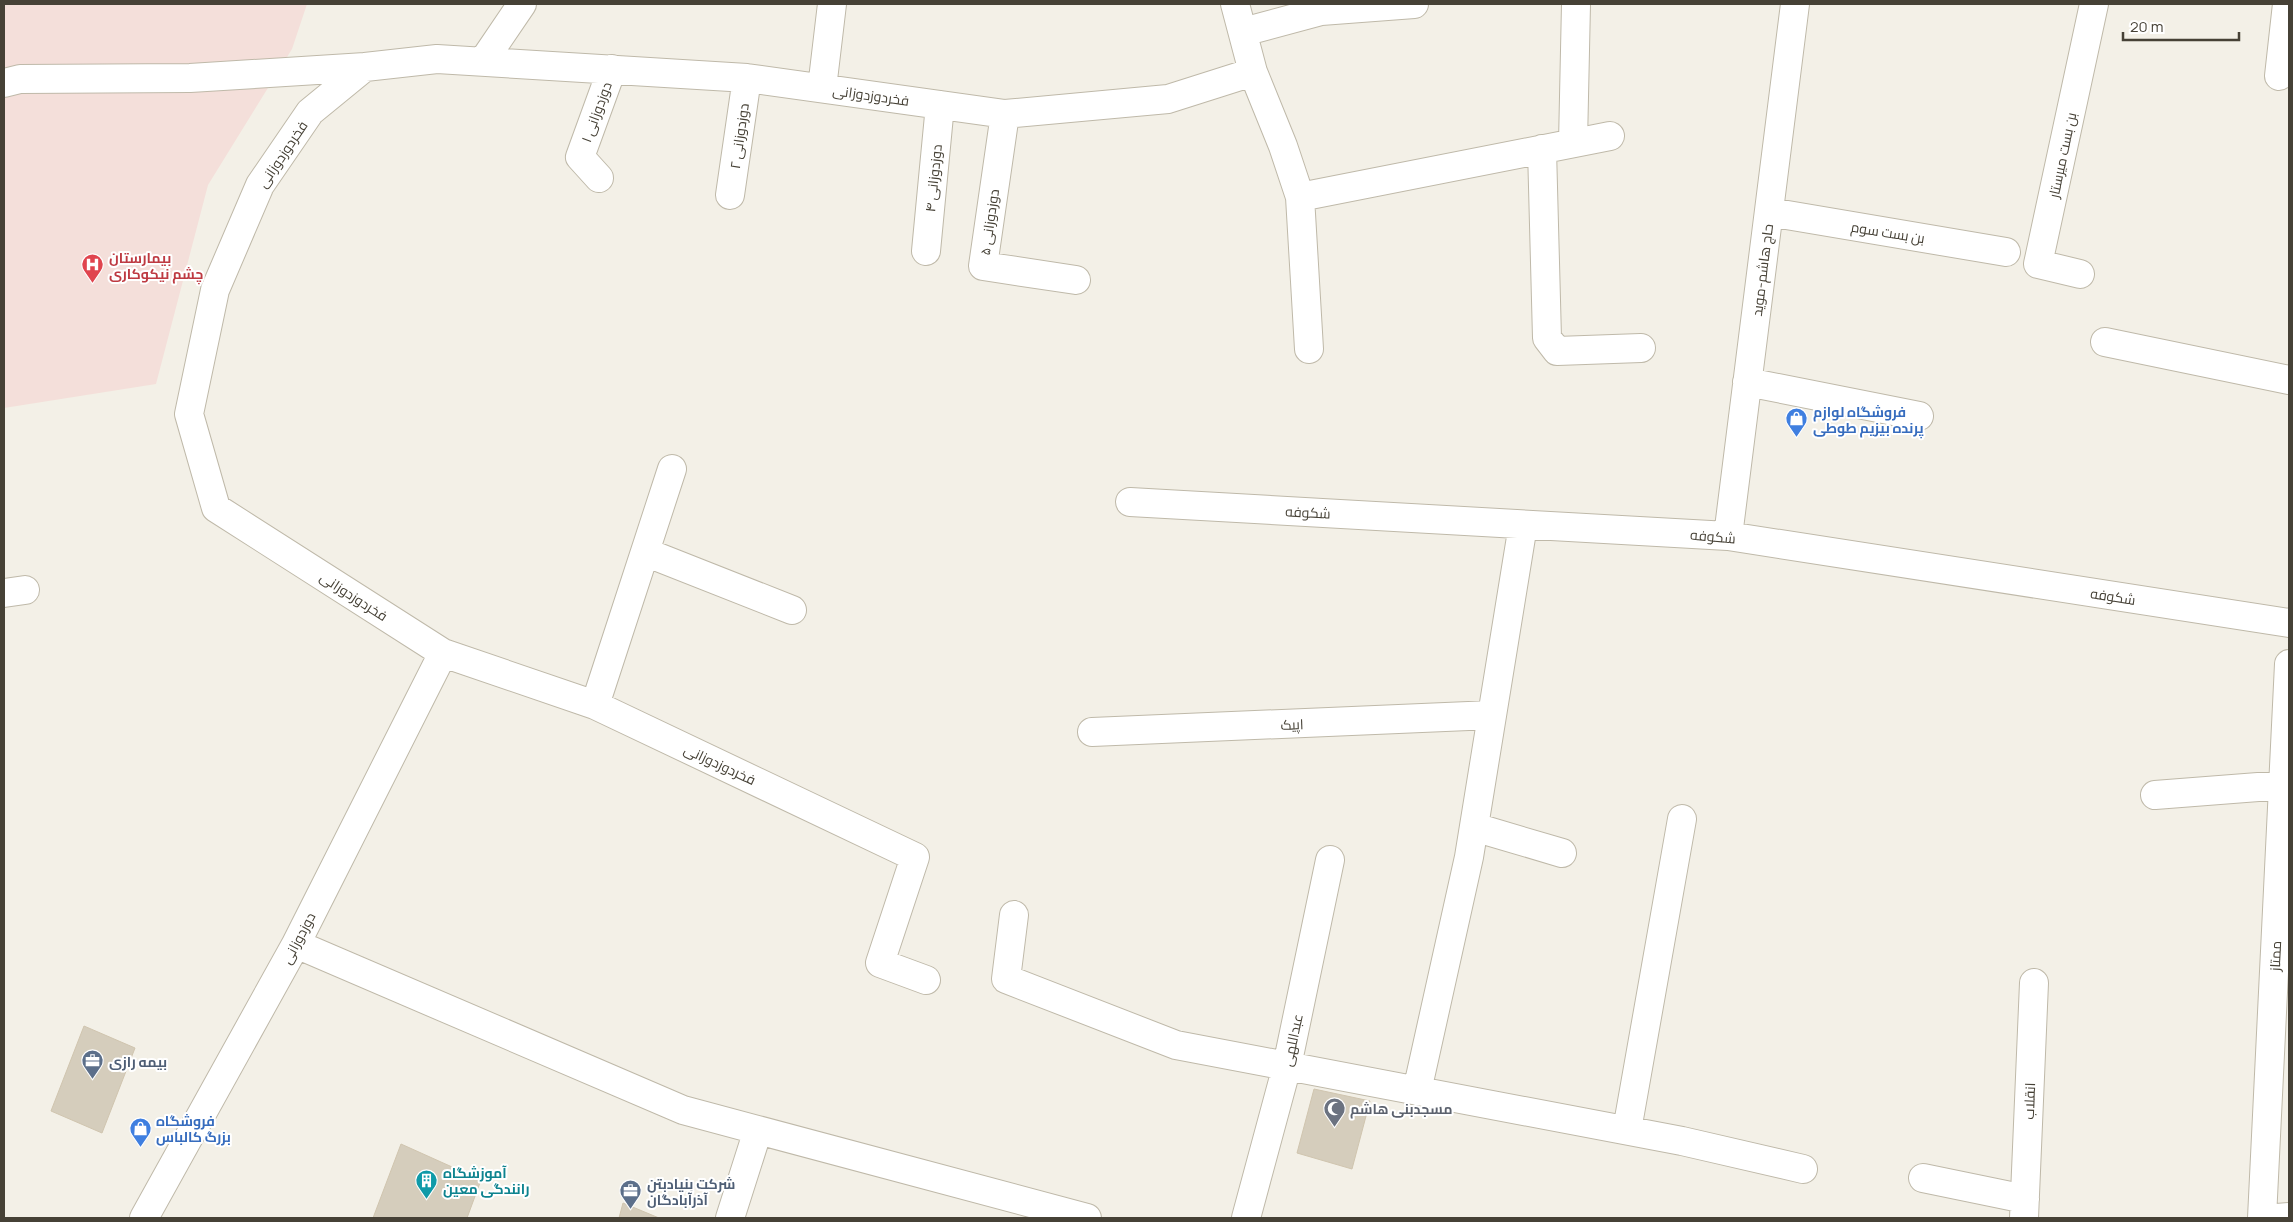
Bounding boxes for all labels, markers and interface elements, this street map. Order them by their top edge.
scale bar [2123,10,2239,42]
text: 20 m [2130,16,2163,37]
street label: دوزدوزانی ۱ [576,79,616,145]
street label: فخردوزدوزانی [831,80,911,110]
street label: دوزدوزانی ۲ [725,102,753,170]
street label: بن بست میرستار [2043,110,2080,201]
street label: فخردوزدوزانی [253,117,311,191]
street label: دوزدوزانی ۴ [920,143,946,213]
street label: دوزدوزانی ۵ [975,188,1003,256]
street label: بن بست سوم [1849,217,1926,248]
street label: حاج هاشم-موید [1747,223,1778,317]
place label: بیمارستان چشم نیکوکاری [109,248,203,285]
hospital icon: بیمارستان چشم نیکوکاری [81,253,105,284]
place label: فروشگاه لوازم پرنده بیزیم طوطی [1813,402,1924,439]
shop icon: فروشگاه لوازم پرنده بیزیم طوطی [1785,407,1809,438]
street label: شکوفه [1285,501,1331,523]
street label: شکوفه [1690,525,1736,547]
street label: فخردوزدوزانی [316,567,392,625]
street label: شکوفه [2089,583,2137,609]
street label: اپیک [1280,714,1304,735]
street label: فخردوزدوزانی [681,739,759,789]
street label: دوزدوزانی [276,909,320,967]
street label: ممتاز [2265,940,2285,973]
street label: عبداللهی [1277,1012,1307,1068]
office icon: بیمه رازی [81,1049,105,1080]
place label: بیمه رازی [109,1052,167,1071]
street label: انقلاب [2019,1082,2039,1120]
mosque icon: مسجدبنی هاشم [1322,1096,1346,1127]
place label: مسجدبنی هاشم [1350,1099,1453,1119]
place label: فروشگاه بزرگ کالباس [156,1111,231,1146]
shop icon: فروشگاه بزرگ کالباس [128,1116,152,1147]
place label: آموزشگاه رانندگی معین [443,1163,530,1198]
building icon: آموزشگاه رانندگی معین [415,1168,439,1199]
place label: شرکت بنیادبتن آذرآبادگان [647,1174,735,1209]
office icon: شرکت بنیادبتن آذرآبادگان [619,1179,643,1210]

